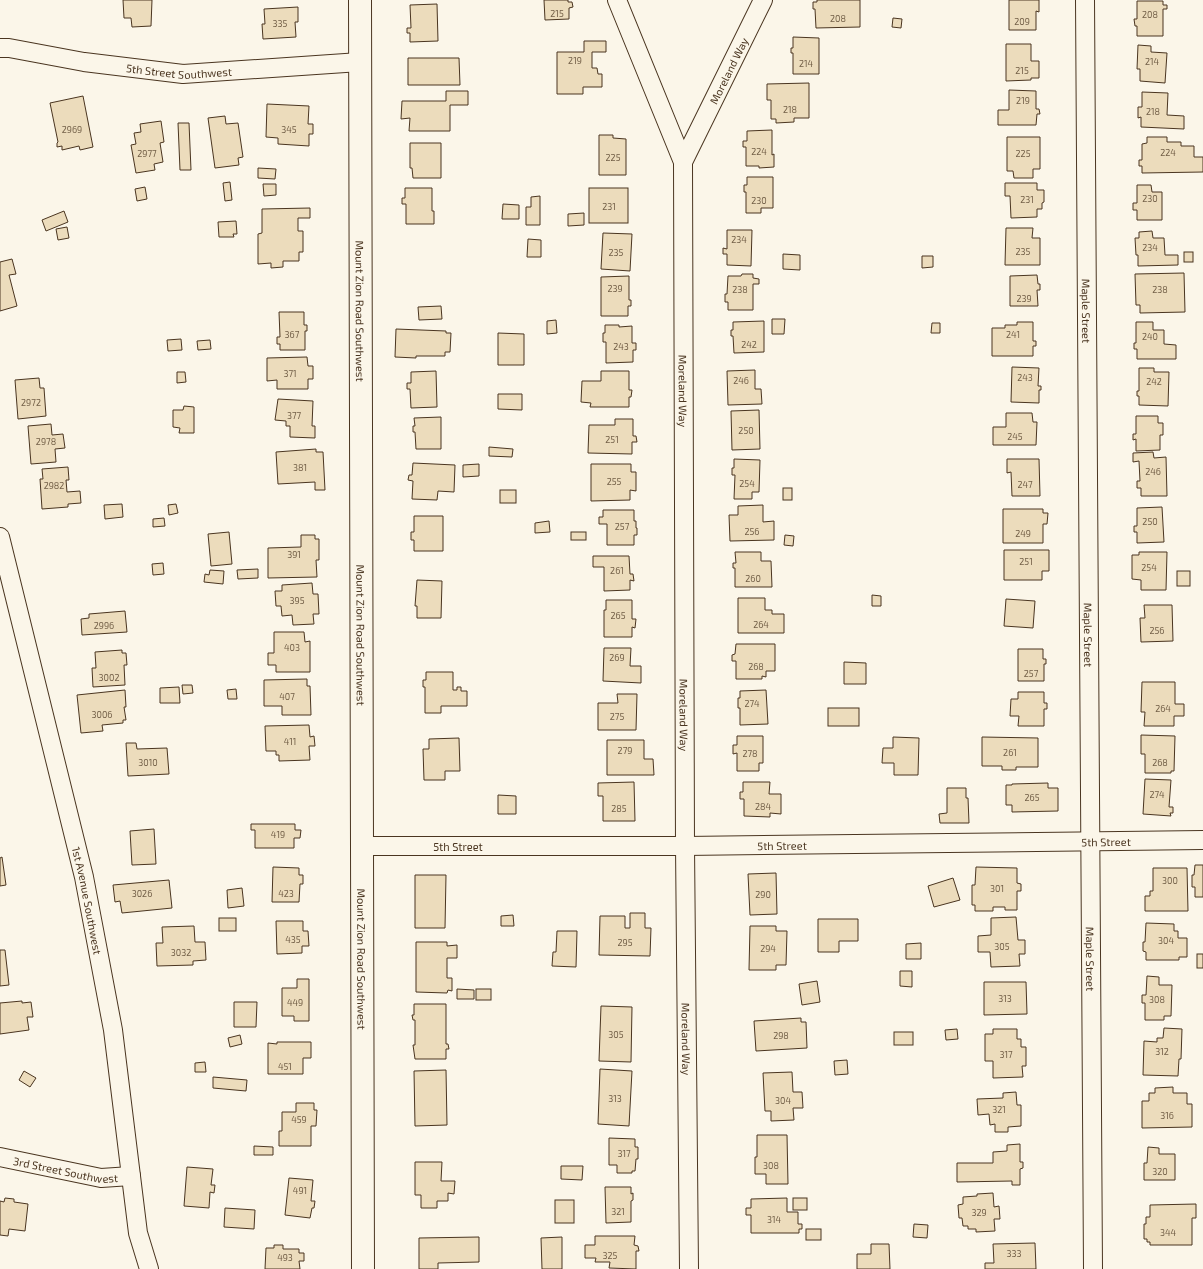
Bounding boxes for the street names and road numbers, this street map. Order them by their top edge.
street label: Moreland Way [706,35,750,106]
street label: 5th Street Southwest [126,61,232,81]
street label: Mount Zion Road Southwest [354,240,367,382]
street label: Maple Street [1080,279,1094,343]
street label: Moreland Way [677,355,690,428]
street label: Mount Zion Road Southwest [355,564,368,706]
street label: Maple Street [1082,603,1096,667]
street label: Moreland Way [678,679,691,752]
street label: 5th Street [1081,834,1131,848]
street label: 5th Street [757,838,807,852]
street label: 5th Street [433,840,483,853]
street label: 1st Avenue Southwest [70,845,105,956]
street label: Mount Zion Road Southwest [356,888,369,1030]
street label: Maple Street [1084,927,1098,991]
street label: Moreland Way [680,1003,694,1076]
street label: 3rd Street Southwest [12,1153,118,1185]

